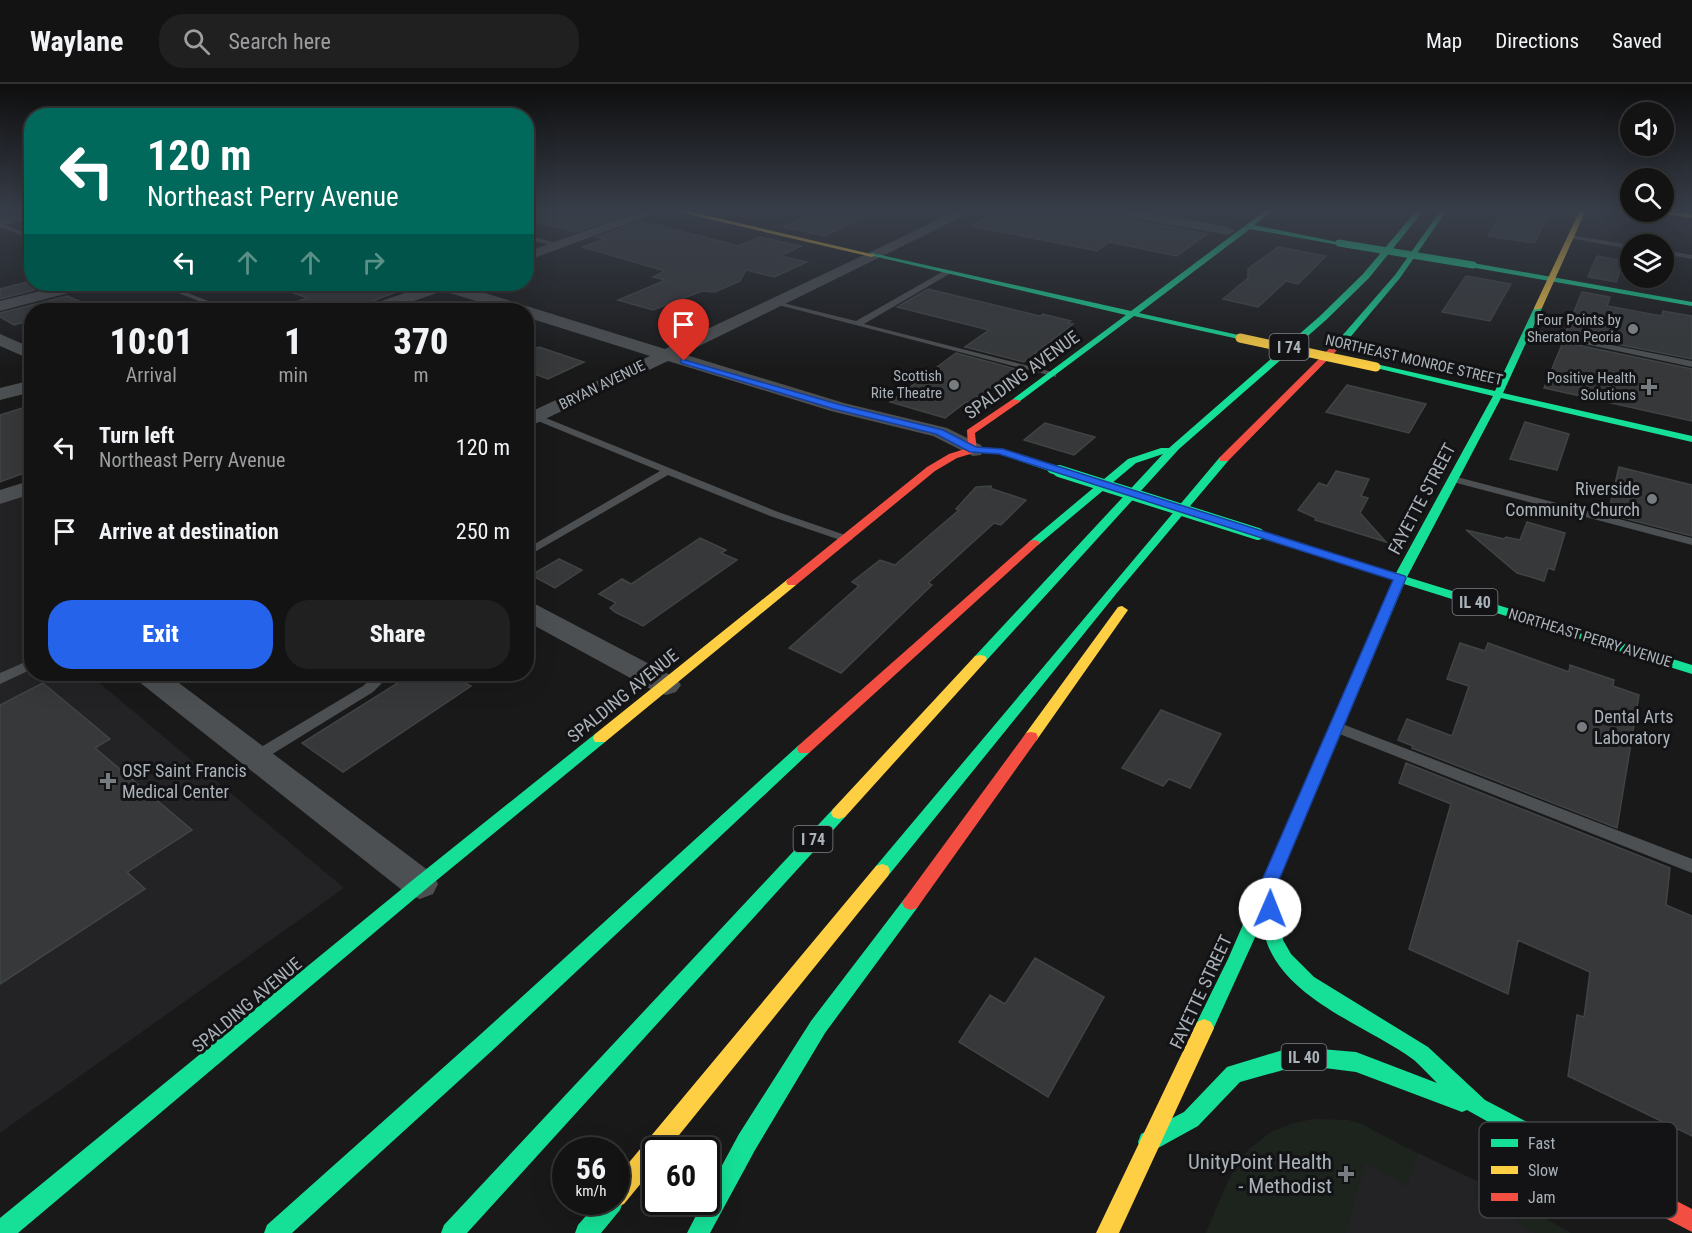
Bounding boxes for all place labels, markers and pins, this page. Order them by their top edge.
pin [658,299,709,361]
place label: Four Points by Sheraton Peoria [1527,311,1621,346]
marker: Four Points by Sheraton Peoria [1626,322,1640,336]
place label: Scottish Rite Theatre [871,367,942,402]
place label: Positive Health Solutions [1547,369,1636,404]
marker: Scottish Rite Theatre [947,378,961,392]
marker: Positive Health Solutions [1640,378,1658,396]
place label: Riverside Community Church [1505,478,1640,520]
marker: Riverside Community Church [1645,492,1659,506]
place label: Dental Arts Laboratory [1594,706,1673,748]
marker: Dental Arts Laboratory [1575,720,1589,734]
place label: OSF Saint Francis Medical Center [122,760,247,802]
marker: OSF Saint Francis Medical Center [99,772,117,790]
place label: UnityPoint Health - Methodist [1188,1150,1332,1198]
marker: UnityPoint Health - Methodist [1337,1165,1355,1183]

